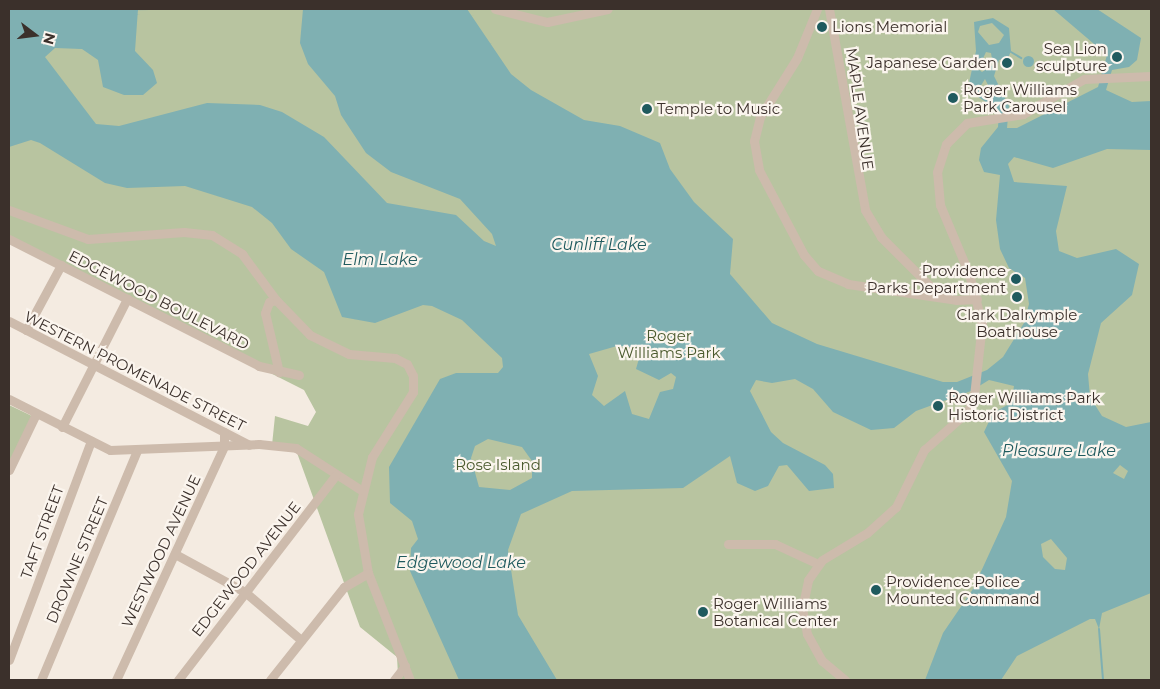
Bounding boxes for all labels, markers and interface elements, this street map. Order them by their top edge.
north arrow [10,10,60,60]
place label: Lions Memorial [832,18,947,36]
marker: Lions Memorial [816,21,828,33]
text: N [39,31,60,47]
place label: Sea Lion sculpture [1036,39,1107,74]
street label: MAPLE AVENUE [843,47,877,171]
marker: Sea Lion sculpture [1111,51,1123,63]
place label: Japanese Garden [867,54,997,72]
marker: Japanese Garden [1001,57,1013,69]
place label: Roger Williams Park Carousel [963,80,1077,115]
marker: Roger Williams Park Carousel [947,92,959,104]
place label: Temple to Music [657,100,780,118]
marker: Temple to Music [641,103,653,115]
water label: Cunliff Lake [551,235,647,255]
street label: EDGEWOOD BOULEVARD [66,247,252,353]
water label: Elm Lake [342,250,418,270]
place label: Providence Parks Department [867,261,1006,296]
marker: Providence Parks Department [1010,273,1022,285]
marker: Clark Dalrymple Boathouse [1011,291,1023,303]
place label: Clark Dalrymple Boathouse [957,305,1077,340]
street label: WESTERN PROMENADE STREET [21,307,249,435]
park label: Roger Williams Park [618,326,720,361]
place label: Roger Williams Park Historic District [948,388,1100,423]
marker: Roger Williams Park Historic District [932,400,944,412]
water label: Pleasure Lake [1002,441,1116,461]
park label: Rose Island [455,456,541,474]
street label: WESTWOOD AVENUE [118,472,204,630]
street label: TAFT STREET [17,483,67,581]
street label: DROWNE STREET [42,494,112,626]
street label: EDGEWOOD AVENUE [188,498,304,640]
water label: Edgewood Lake [396,553,526,573]
place label: Providence Police Mounted Command [886,572,1040,607]
marker: Providence Police Mounted Command [870,584,882,596]
place label: Roger Williams Botanical Center [713,594,838,629]
marker: Roger Williams Botanical Center [697,606,709,618]

